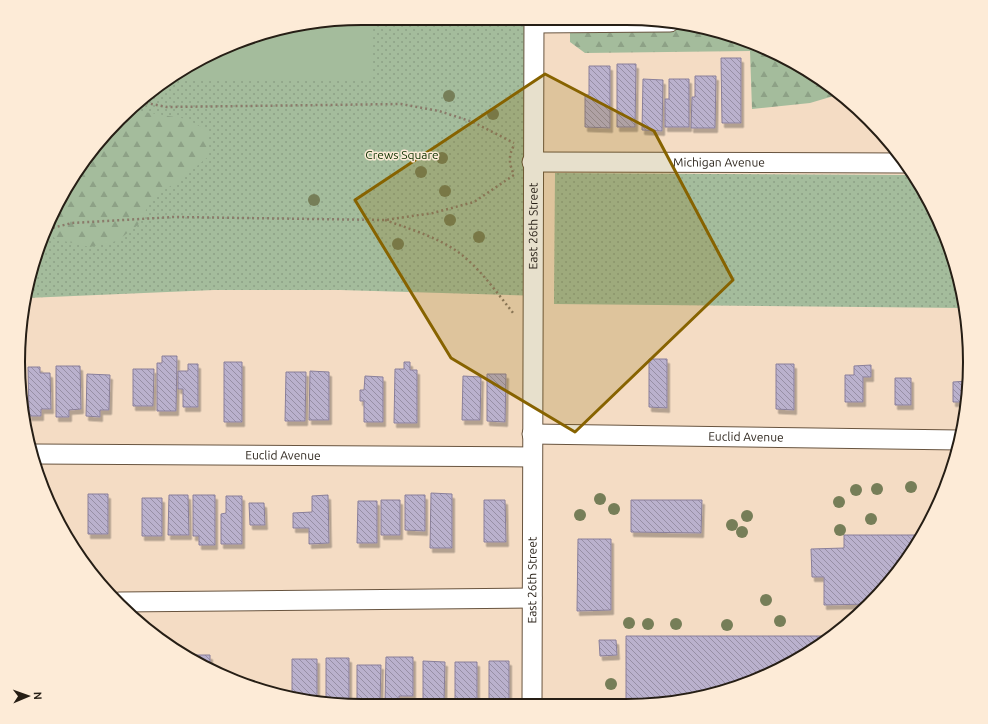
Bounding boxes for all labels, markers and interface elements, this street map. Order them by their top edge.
park label: Crews Square [365,148,439,161]
street label: Michigan Avenue [673,155,765,169]
street label: East 26th Street [526,182,540,270]
street label: Euclid Avenue [708,429,784,444]
street label: Euclid Avenue [245,448,321,462]
street label: East 26th Street [525,536,538,624]
north arrow [8,676,48,716]
text: N [32,691,44,700]

